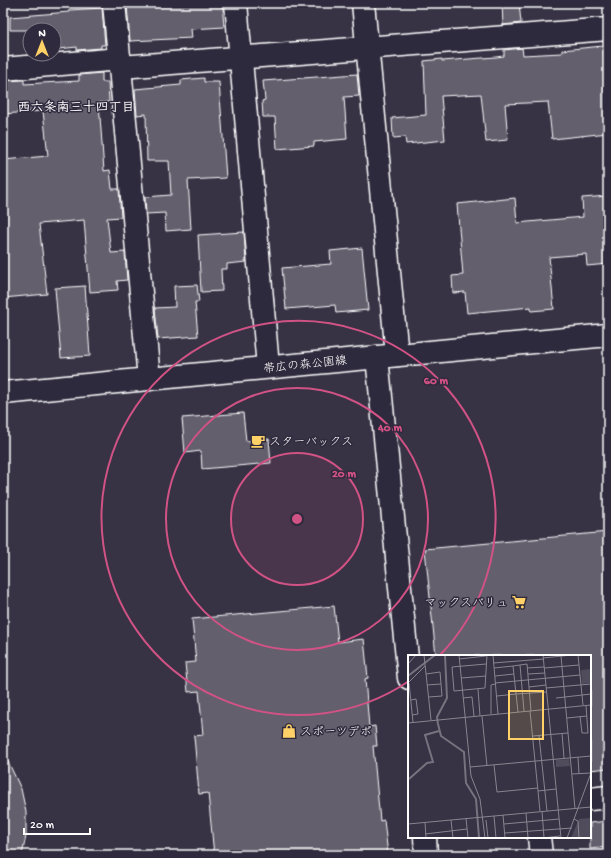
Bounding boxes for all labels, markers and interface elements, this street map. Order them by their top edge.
north arrow [22,22,62,62]
text: N [38,28,46,40]
district label: 西六条南三十四丁目 [17,100,135,116]
street label: 帯広の森公園線 [263,354,348,377]
text: 60 m [424,375,449,389]
text: 40 m [377,422,402,436]
cafe icon: スターバックス [250,433,266,449]
place label: スターバックス [269,436,353,450]
text: 20 m [332,468,357,482]
centre of rings [290,512,304,526]
supermarket icon: マックスバリュ [511,594,527,610]
place label: マックスバリュ [424,597,508,611]
inset map [408,655,591,838]
shop icon: スポーツデポ [281,723,297,739]
place label: スポーツデポ [300,726,372,740]
scale bar [24,810,90,836]
text: 20 m [30,819,55,833]

